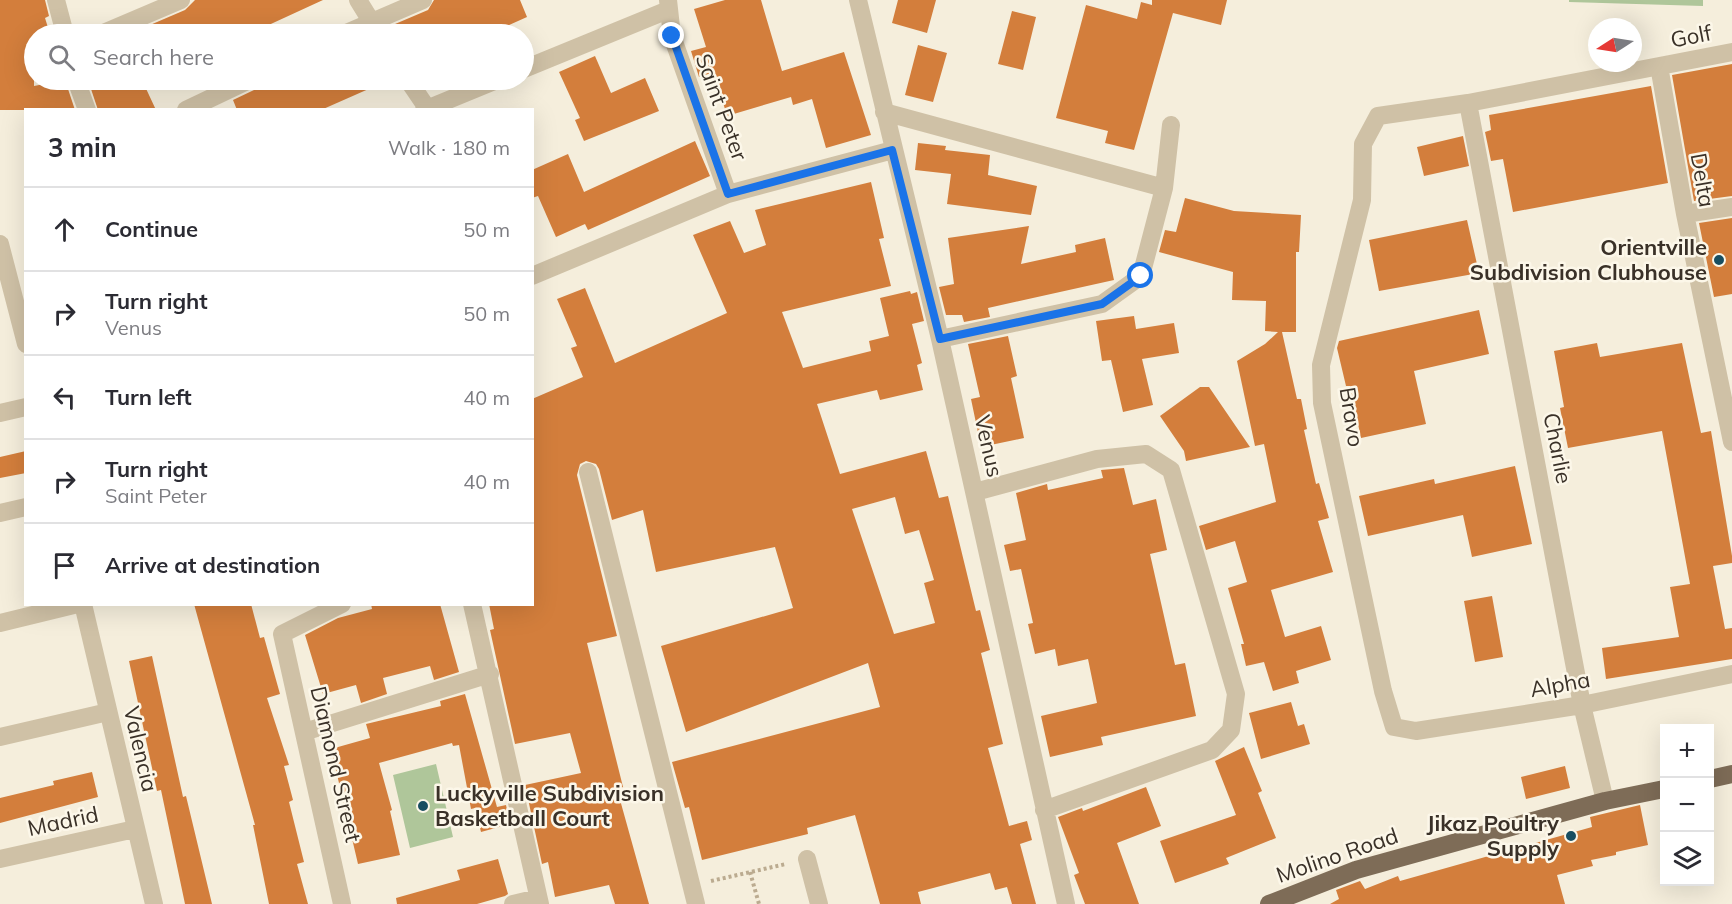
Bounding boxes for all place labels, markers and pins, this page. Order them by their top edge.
place label: Orientville Subdivision Clubhouse [1470,233,1707,286]
marker: Orientville Subdivision Clubhouse [1712,253,1726,267]
place label: Luckyville Subdivision Basketball Court [435,779,664,832]
marker: Luckyville Subdivision Basketball Court [416,799,430,813]
place label: Jikaz Poultry Supply [1426,809,1559,862]
marker: Jikaz Poultry Supply [1564,829,1578,843]

